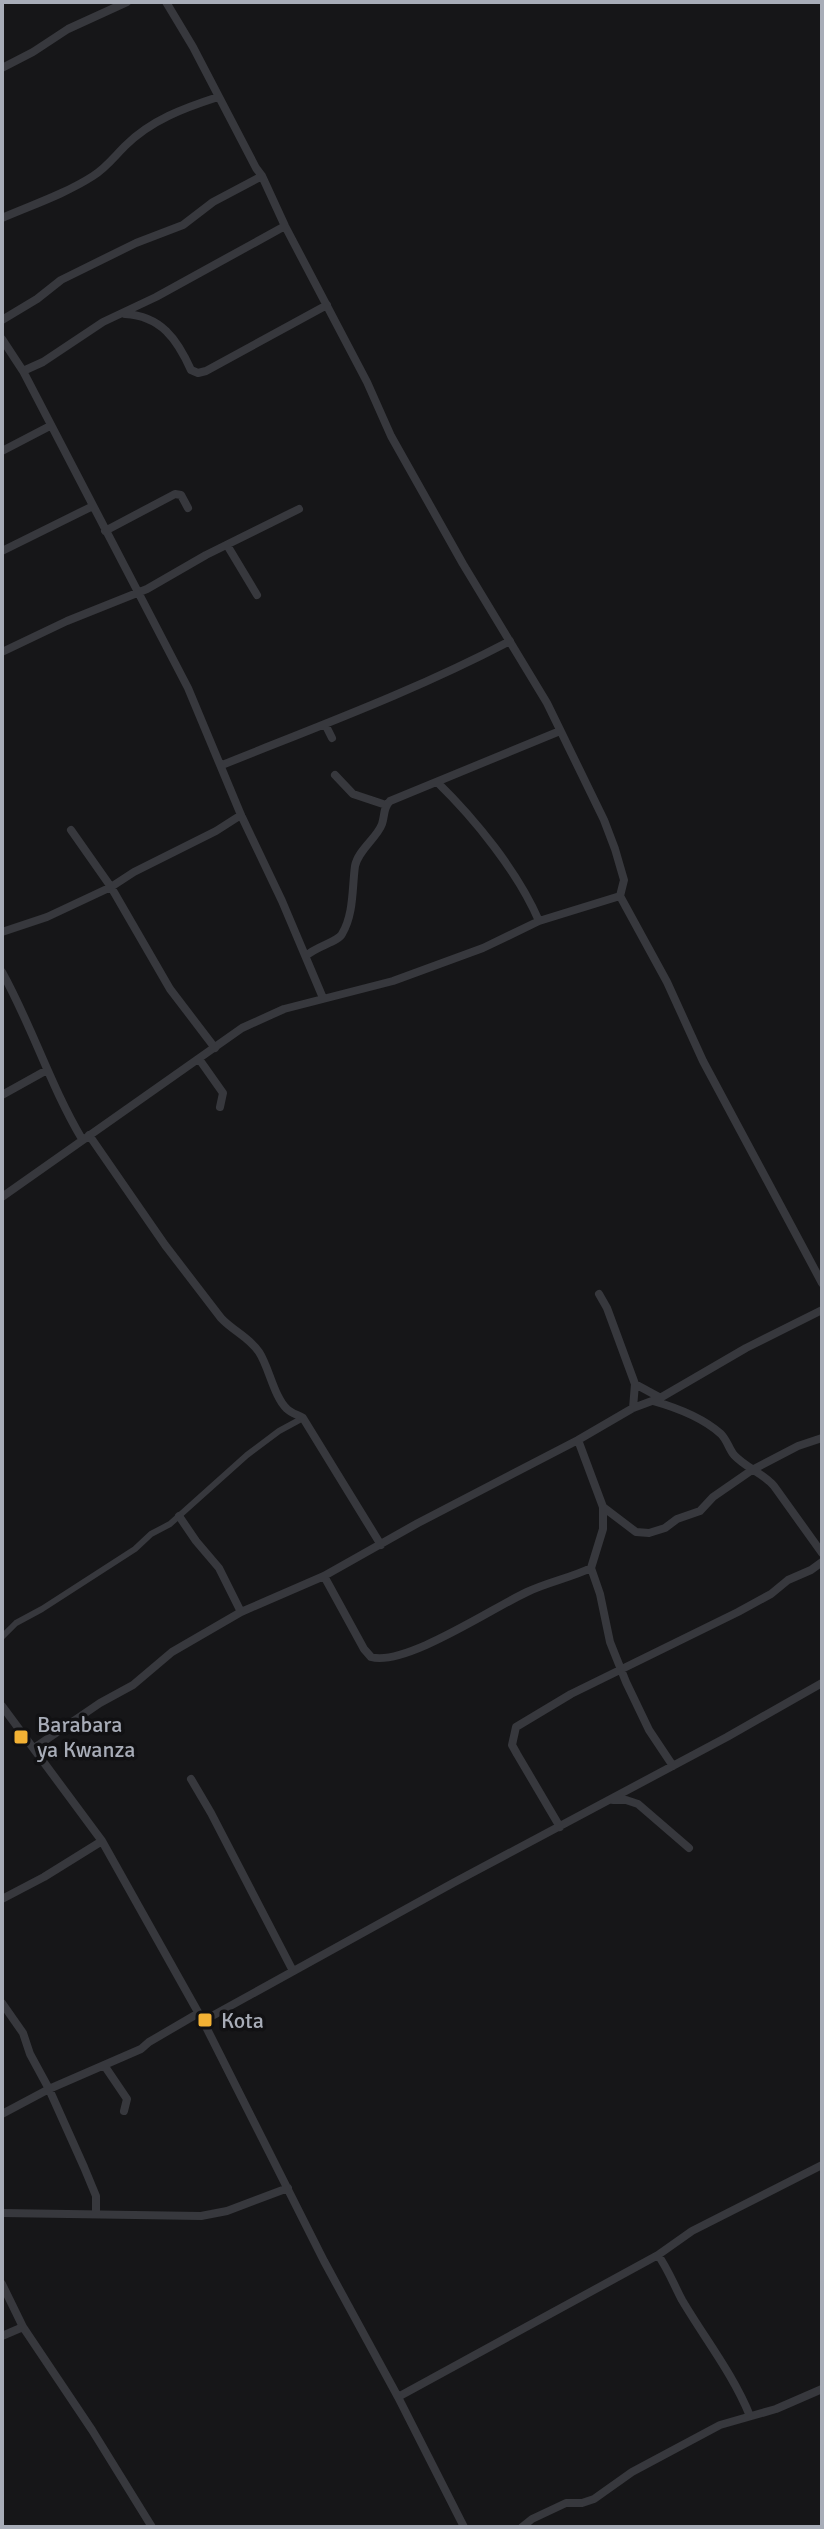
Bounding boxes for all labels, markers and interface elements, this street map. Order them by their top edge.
place label: Barabara ya Kwanza [37,1711,135,1763]
marker: Barabara ya Kwanza [12,1728,30,1746]
place label: Kota [221,2007,264,2034]
marker: Kota [196,2011,214,2029]

